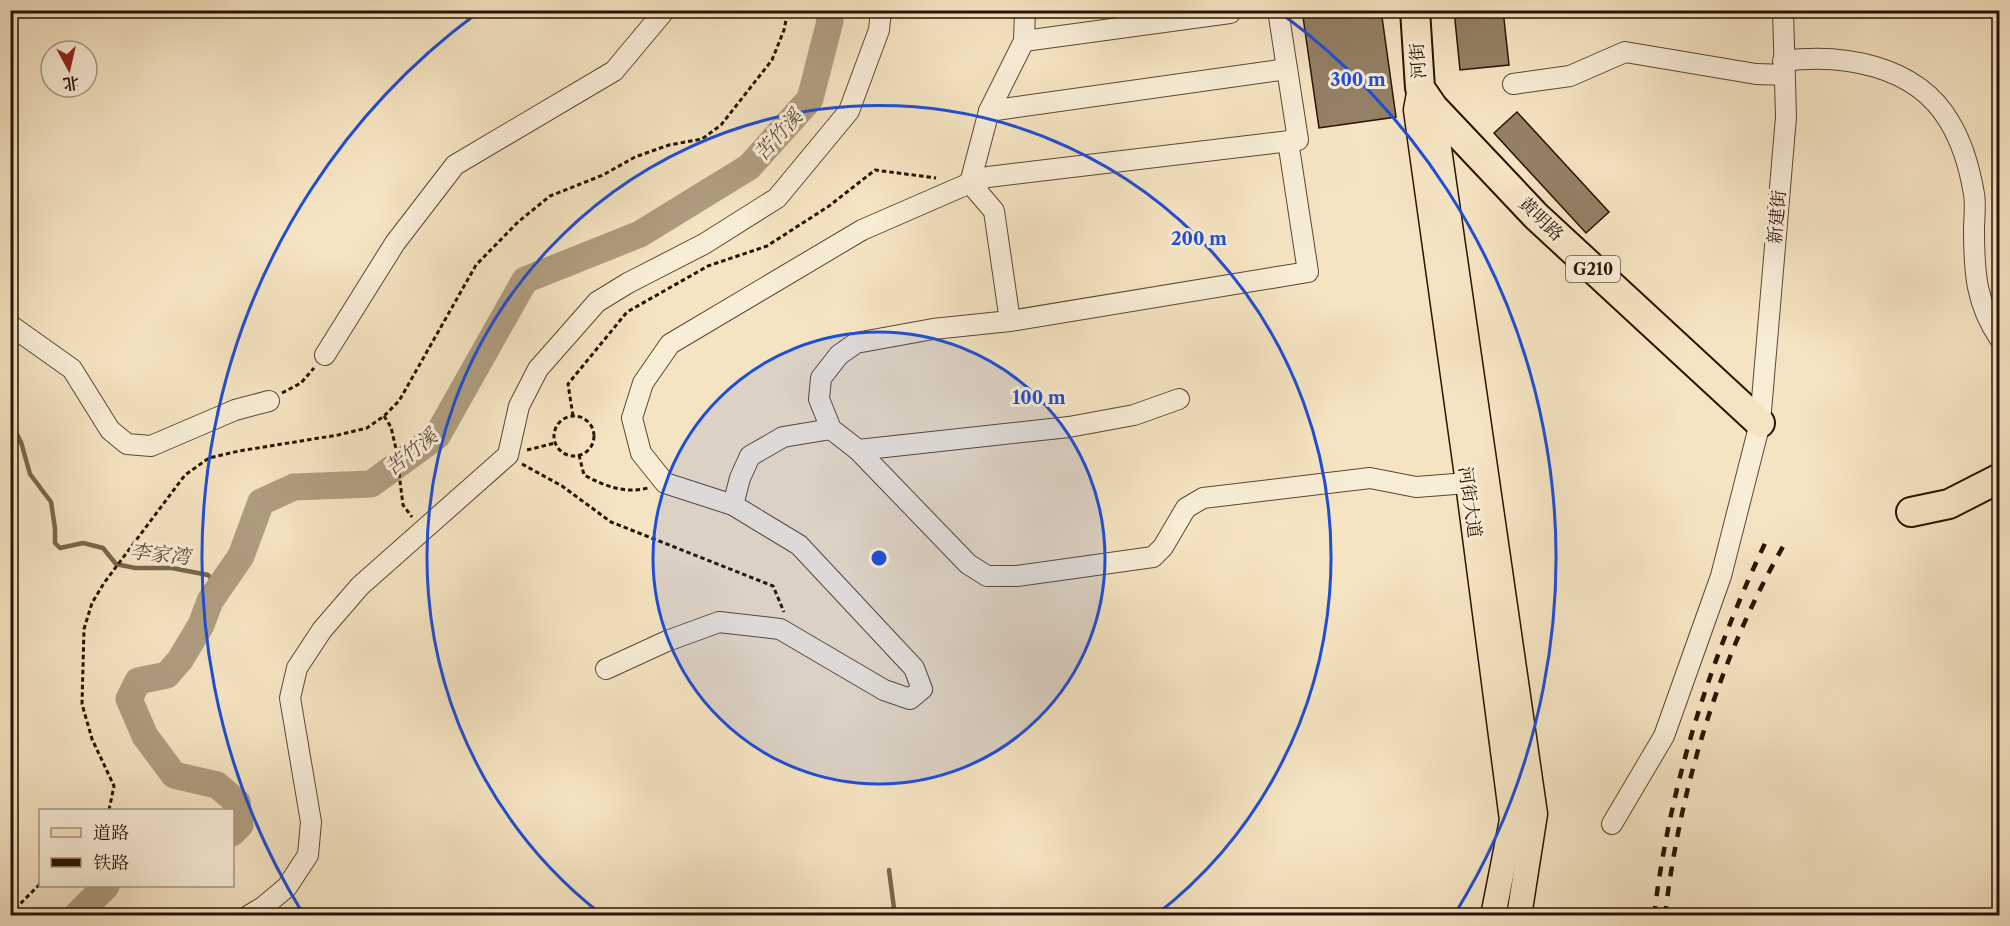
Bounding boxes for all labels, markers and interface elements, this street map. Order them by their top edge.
north arrow [39,39,99,99]
street label: 河街 [1406,42,1430,80]
text: 300 m [1330,69,1386,91]
text: 北 [62,73,80,95]
water label: 苦竹溪 [749,103,808,165]
street label: 新建街 [1764,189,1790,245]
street label: 黄明路 [1514,192,1568,246]
text: 200 m [1171,228,1227,250]
road number: G210 [1566,256,1620,282]
text: 100 m [1012,387,1066,409]
water label: 苦竹溪 [380,423,443,480]
street label: 河街大道 [1454,465,1486,539]
water label: 李家湾 [129,539,194,569]
centre of rings [869,548,889,568]
legend [39,809,234,887]
text: 道路 [93,822,129,844]
text: 铁路 [93,852,129,874]

